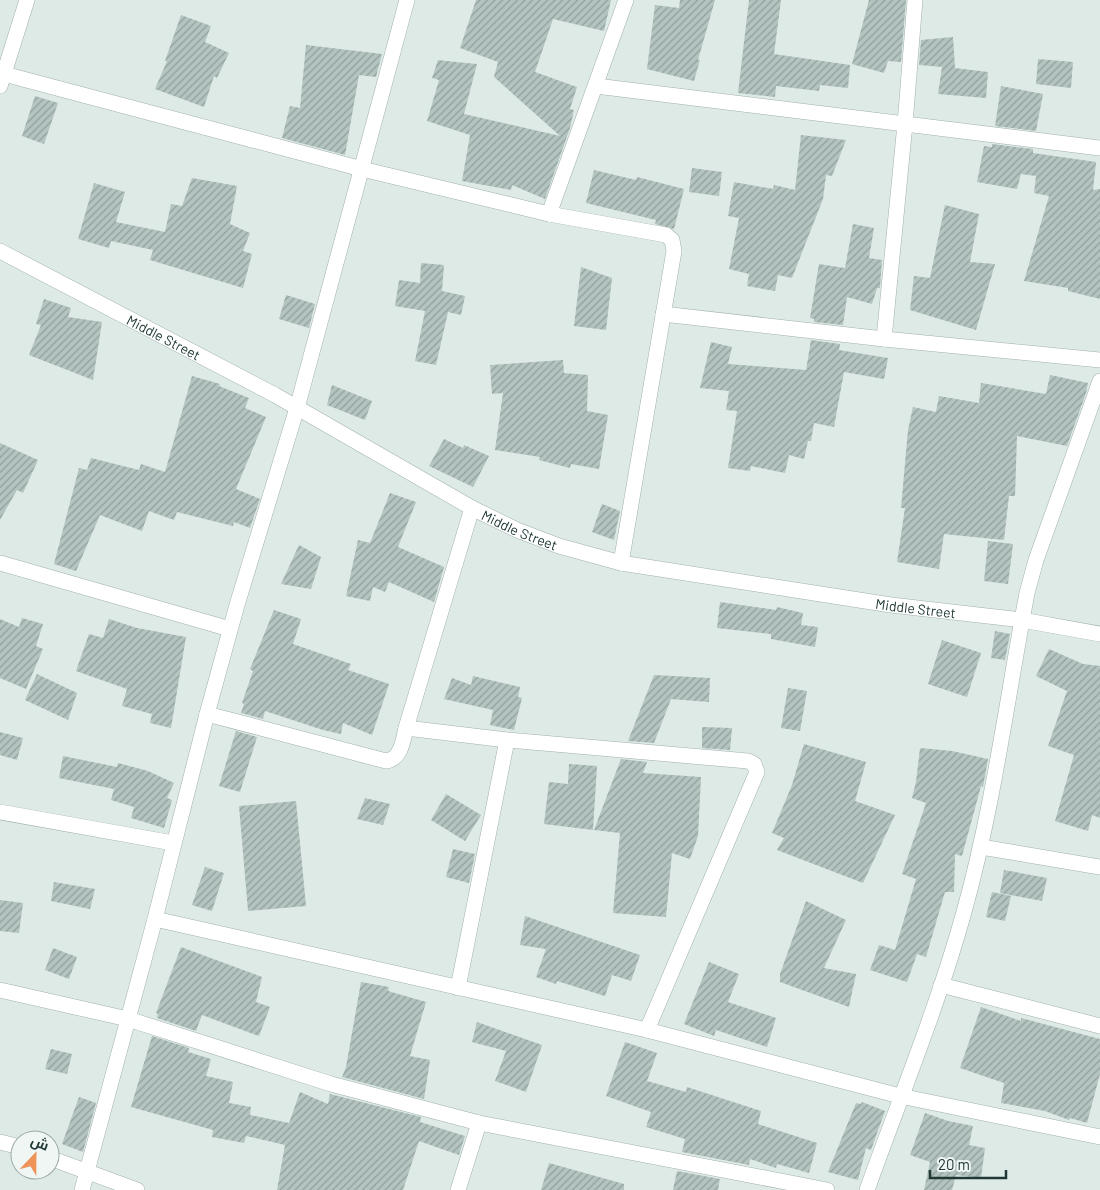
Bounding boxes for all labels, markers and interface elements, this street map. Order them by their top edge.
street label: Middle Street [124,311,204,363]
street label: Middle Street [479,506,560,553]
street label: Middle Street [874,594,957,621]
north arrow [10,1130,60,1180]
text: ش [28,1131,52,1155]
scale bar [930,1148,1006,1180]
text: 20 m [938,1155,970,1173]

